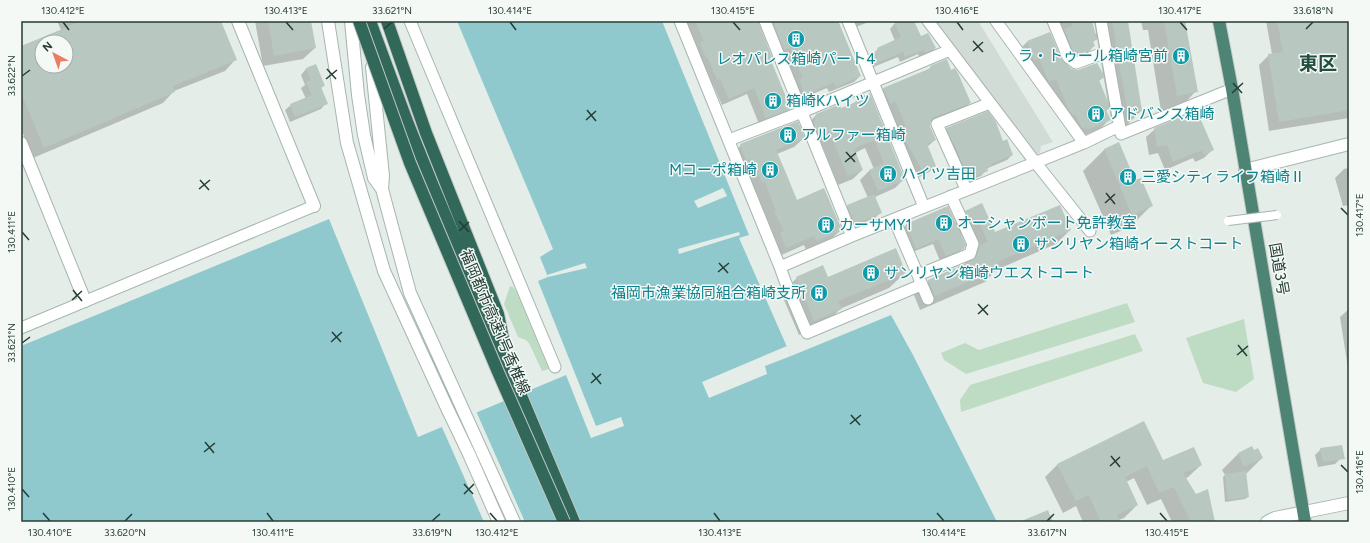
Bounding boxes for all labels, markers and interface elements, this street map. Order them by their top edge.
text: 130.412°E [41,4,85,17]
text: 130.413°E [264,4,308,17]
text: 33.621°N [372,4,412,17]
text: 130.414°E [488,4,532,17]
text: 130.415°E [711,4,755,17]
text: 130.416°E [935,4,979,17]
text: 130.417°E [1158,4,1202,17]
text: 33.618°N [1293,4,1333,17]
building icon: レオパレス箱崎パート4 [786,29,806,49]
north arrow [34,34,74,74]
text: N [40,39,55,55]
building icon: ラ・トゥール箱崎宮前 [1171,46,1191,66]
place label: ラ・トゥール箱崎宮前 [1018,47,1168,65]
place label: レオパレス箱崎パート4 [716,50,876,68]
district label: 東区 [1299,52,1337,75]
text: 33.622°N [5,55,18,97]
building icon: 箱崎Kハイツ [763,91,783,111]
place label: 箱崎Kハイツ [786,92,870,110]
building icon: アドバンス箱崎 [1086,104,1106,124]
place label: アドバンス箱崎 [1109,105,1214,123]
building icon: アルファー箱崎 [778,125,798,145]
place label: アルファー箱崎 [801,126,906,144]
building icon: Mコーポ箱崎 [760,160,780,180]
place label: Mコーポ箱崎 [669,161,757,179]
building icon: ハイツ吉田 [878,164,898,184]
place label: ハイツ吉田 [901,165,976,183]
building icon: 三愛シティライフ箱崎Ⅱ [1118,167,1138,187]
place label: 三愛シティライフ箱崎Ⅱ [1141,168,1305,186]
text: 130.417°E [1353,193,1366,237]
text: 130.411°E [5,211,18,253]
building icon: オーシャンボート免許教室 [934,213,954,233]
place label: オーシャンボート免許教室 [957,214,1137,232]
building icon: カーサMY1 [816,215,836,235]
place label: カーサMY1 [839,216,912,234]
building icon: サンリヤン箱崎イーストコート [1011,234,1031,254]
place label: サンリヤン箱崎イーストコート [1034,235,1243,253]
street label: 国道3号 [1266,241,1292,297]
street label: 福岡都市高速1号香椎線 [456,247,534,397]
building icon: サンリヤン箱崎ウエストコート [861,263,881,283]
place label: サンリヤン箱崎ウエストコート [884,264,1094,282]
building icon: 福岡市漁業協同組合箱崎支所 [809,283,829,303]
place label: 福岡市漁業協同組合箱崎支所 [611,284,806,302]
text: 33.621°N [5,323,18,363]
text: 130.416°E [1353,450,1366,494]
text: 130.410°E [5,467,18,511]
text: 130.410°E [28,526,72,539]
text: 33.620°N [104,526,146,539]
text: 130.411°E [252,526,294,539]
text: 33.619°N [412,526,452,539]
text: 130.412°E [475,526,519,539]
text: 130.413°E [698,526,742,539]
text: 130.414°E [922,526,966,539]
text: 33.617°N [1027,526,1067,539]
text: 130.415°E [1145,526,1189,539]

